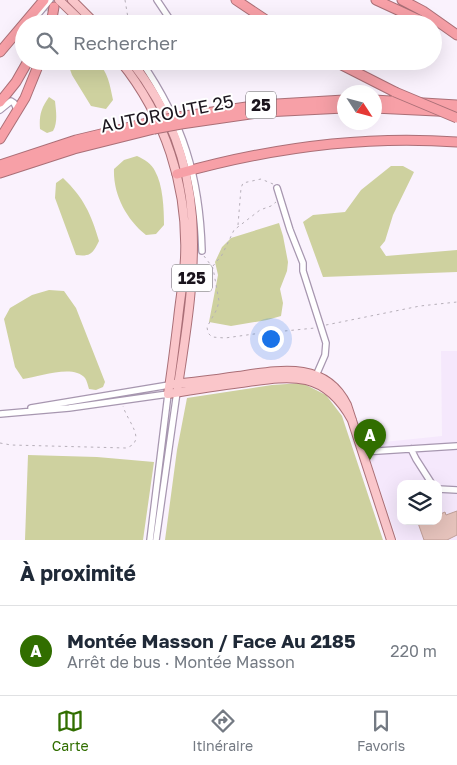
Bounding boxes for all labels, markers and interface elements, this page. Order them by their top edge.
search box [15,15,442,70]
icon: search [33,29,61,57]
text: Rechercher [73,31,178,54]
north arrow [337,85,382,130]
street label: AUTOROUTE 25 [99,89,235,137]
road number: 25 [246,92,276,118]
road number: 125 [172,264,212,292]
your location [258,326,284,352]
pin: A [354,419,386,460]
map controls [397,480,442,525]
button: layers [397,480,442,525]
text: À proximité [20,560,136,586]
text: Montée Masson / Face Au 2185 [67,629,356,652]
text: A [30,641,42,661]
text: 220 m [390,641,437,661]
text: Arrêt de bus · Montée Masson [67,652,295,672]
tab: Carte [52,707,89,754]
tab: Itinéraire [192,707,253,754]
tab: Favoris [357,707,405,754]

